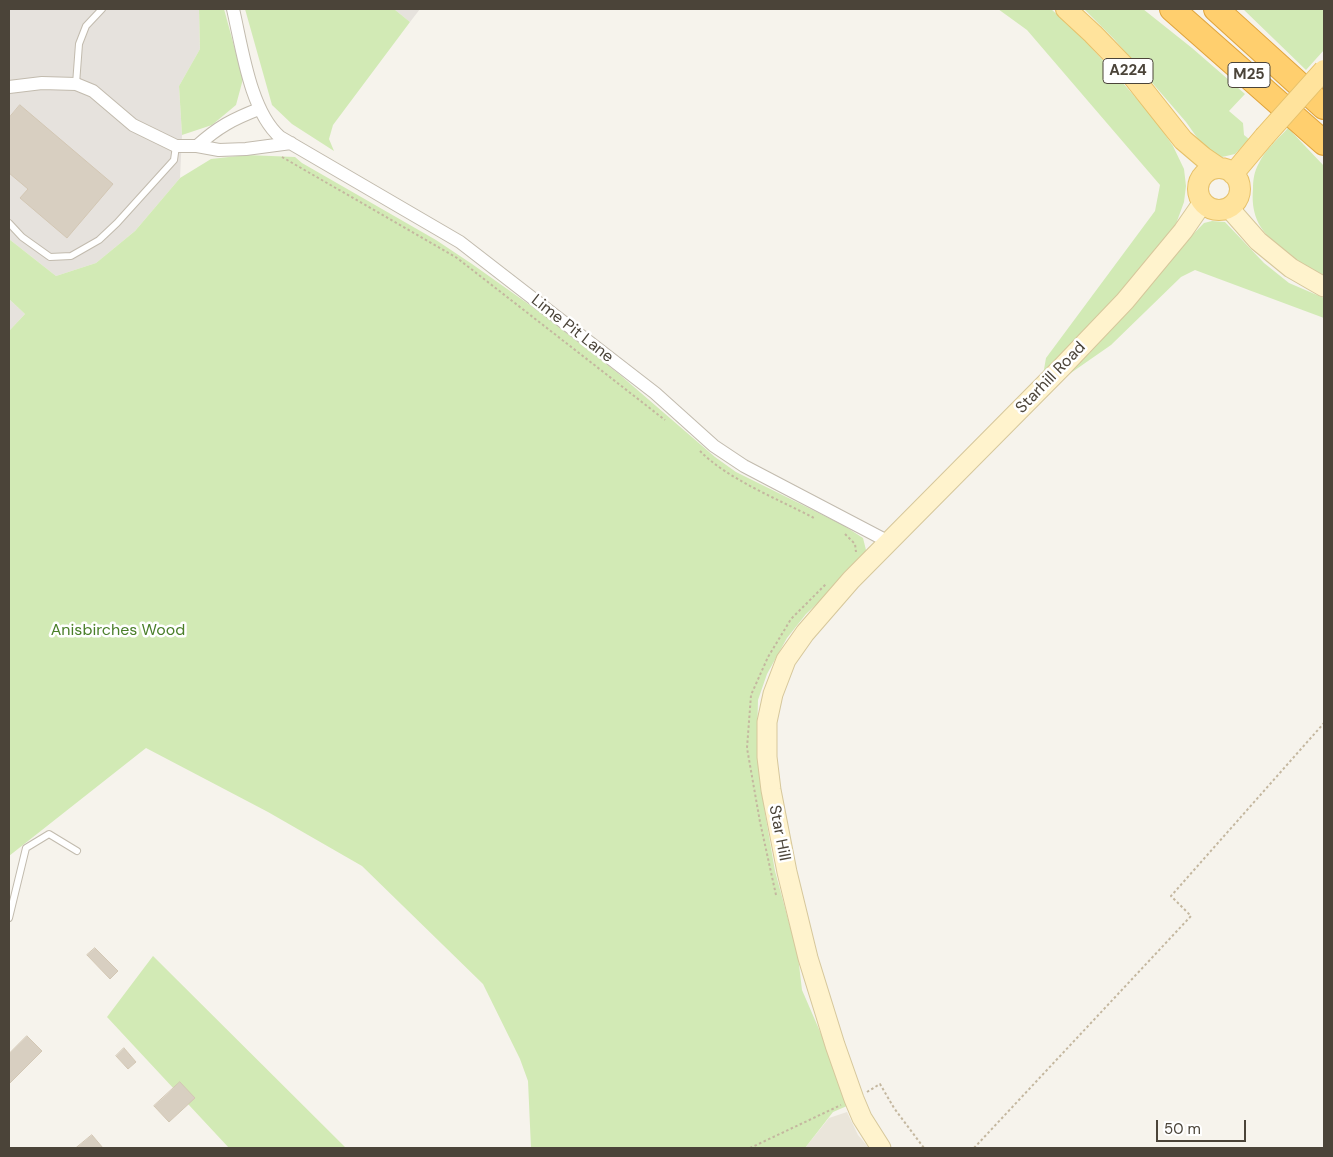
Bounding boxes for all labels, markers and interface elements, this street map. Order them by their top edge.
road number: A224 [1103,58,1153,84]
road number: M25 [1228,62,1270,88]
street label: Lime Pit Lane [527,291,617,367]
street label: Starhill Road [1012,338,1090,418]
park label: Anisbirches Wood [51,621,185,641]
street label: Star Hill [764,804,794,862]
scale bar [1158,1110,1248,1142]
text: 50 m [1164,1119,1201,1139]

